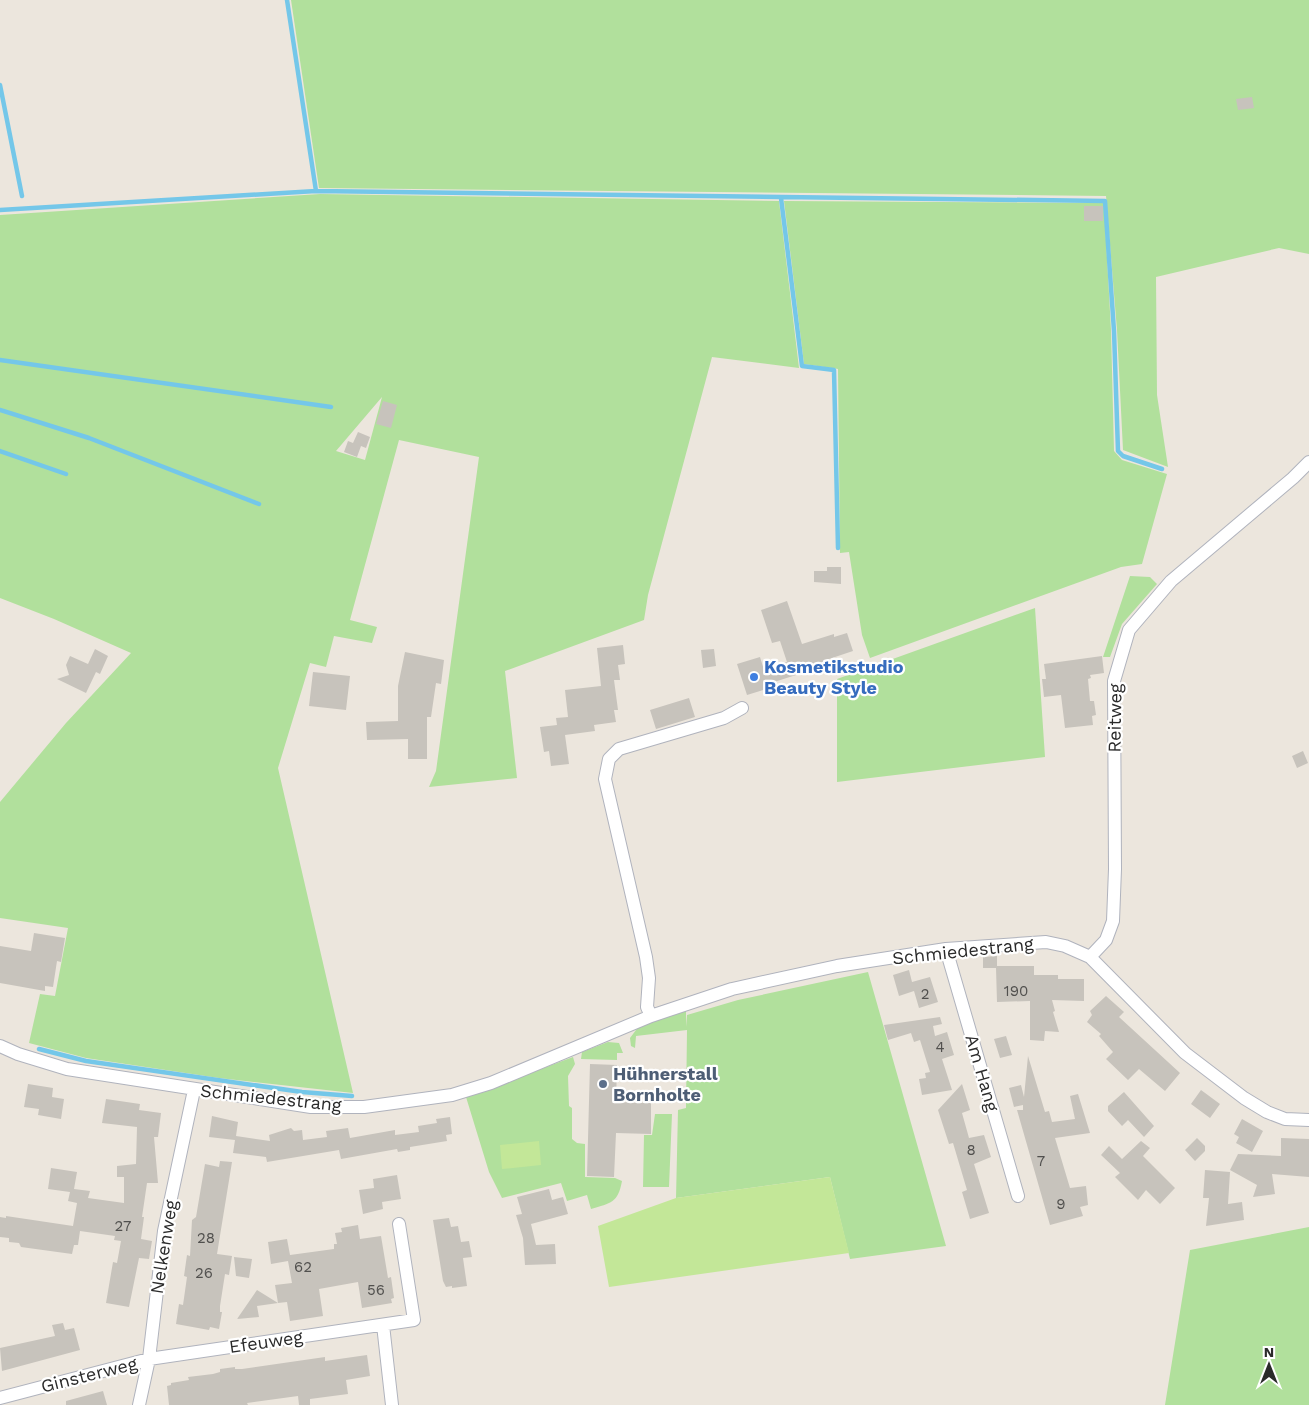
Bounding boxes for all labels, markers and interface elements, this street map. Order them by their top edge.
place label: Kosmetikstudio Beauty Style [764,656,904,698]
marker: Kosmetikstudio Beauty Style [748,671,760,683]
street label: Reitweg [1103,683,1126,753]
street label: Schmiedestrang [891,933,1035,968]
house number: 190 [1004,982,1028,1000]
house number: 2 [921,985,929,1003]
street label: Am Hang [961,1032,1004,1114]
house number: 4 [935,1038,945,1056]
place label: Hühnerstall Bornholte [613,1063,718,1105]
marker: Hühnerstall Bornholte [597,1078,609,1090]
street label: Schmiedestrang [199,1080,343,1115]
house number: 8 [966,1141,976,1159]
house number: 7 [1037,1152,1045,1170]
house number: 9 [1056,1195,1066,1213]
street label: Nelkenweg [146,1198,181,1295]
house number: 27 [115,1217,131,1235]
house number: 28 [197,1229,215,1247]
house number: 62 [294,1258,312,1276]
house number: 26 [195,1264,213,1282]
house number: 56 [367,1281,385,1299]
street label: Efeuweg [228,1326,305,1357]
north arrow [1244,1340,1294,1390]
text: N [1264,1344,1274,1360]
street label: Ginsterweg [39,1352,140,1397]

